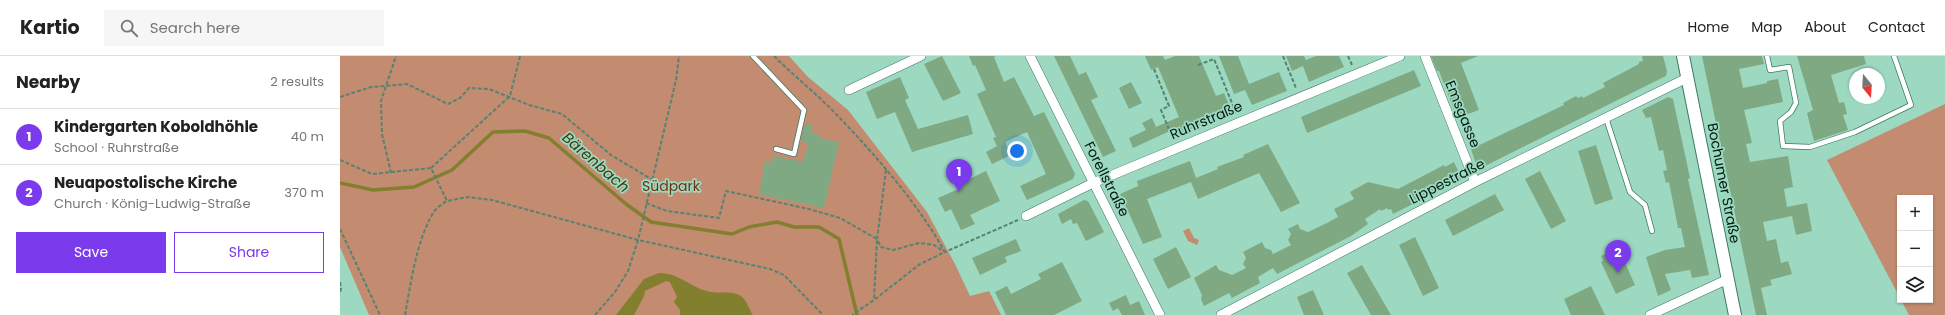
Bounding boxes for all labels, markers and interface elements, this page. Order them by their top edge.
search box [104,10,384,46]
text: Kartio [20,14,80,41]
icon: search [118,17,140,39]
text: Search here [150,17,240,38]
text: Home [1687,17,1729,37]
text: Map [1751,17,1782,37]
text: About [1804,17,1846,37]
text: Contact [1868,17,1925,37]
north arrow [1849,68,1885,104]
text: Nearby [16,70,80,94]
text: 2 results [270,72,324,91]
street label: Emsgasse [1440,77,1486,151]
street label: Ruhrstraße [1167,96,1246,144]
text: Kindergarten Koboldhöhle [54,116,258,137]
street label: Bochumer Straße [1703,121,1746,245]
text: 1 [27,127,31,146]
text: 40 m [291,127,324,146]
water label: Bärenbach [558,127,634,197]
text: School · Ruhrstraße [54,138,179,157]
street label: Forellstraße [1079,138,1135,220]
your location [1007,141,1027,161]
street label: Lippestraße [1406,153,1489,209]
pin: 1 [946,159,972,192]
text: Neuapostolische Kirche [54,172,237,193]
park label: Südpark [642,176,701,196]
text: 2 [25,183,33,202]
text: 370 m [284,183,324,202]
text: Church · König-Ludwig-Straße [54,194,250,213]
map controls [1897,195,1933,303]
button: + [1897,195,1933,231]
button: − [1897,231,1933,267]
button: Save [16,232,166,273]
button: Share [174,232,324,273]
pin: 2 [1605,240,1631,273]
button: layers [1897,267,1933,303]

